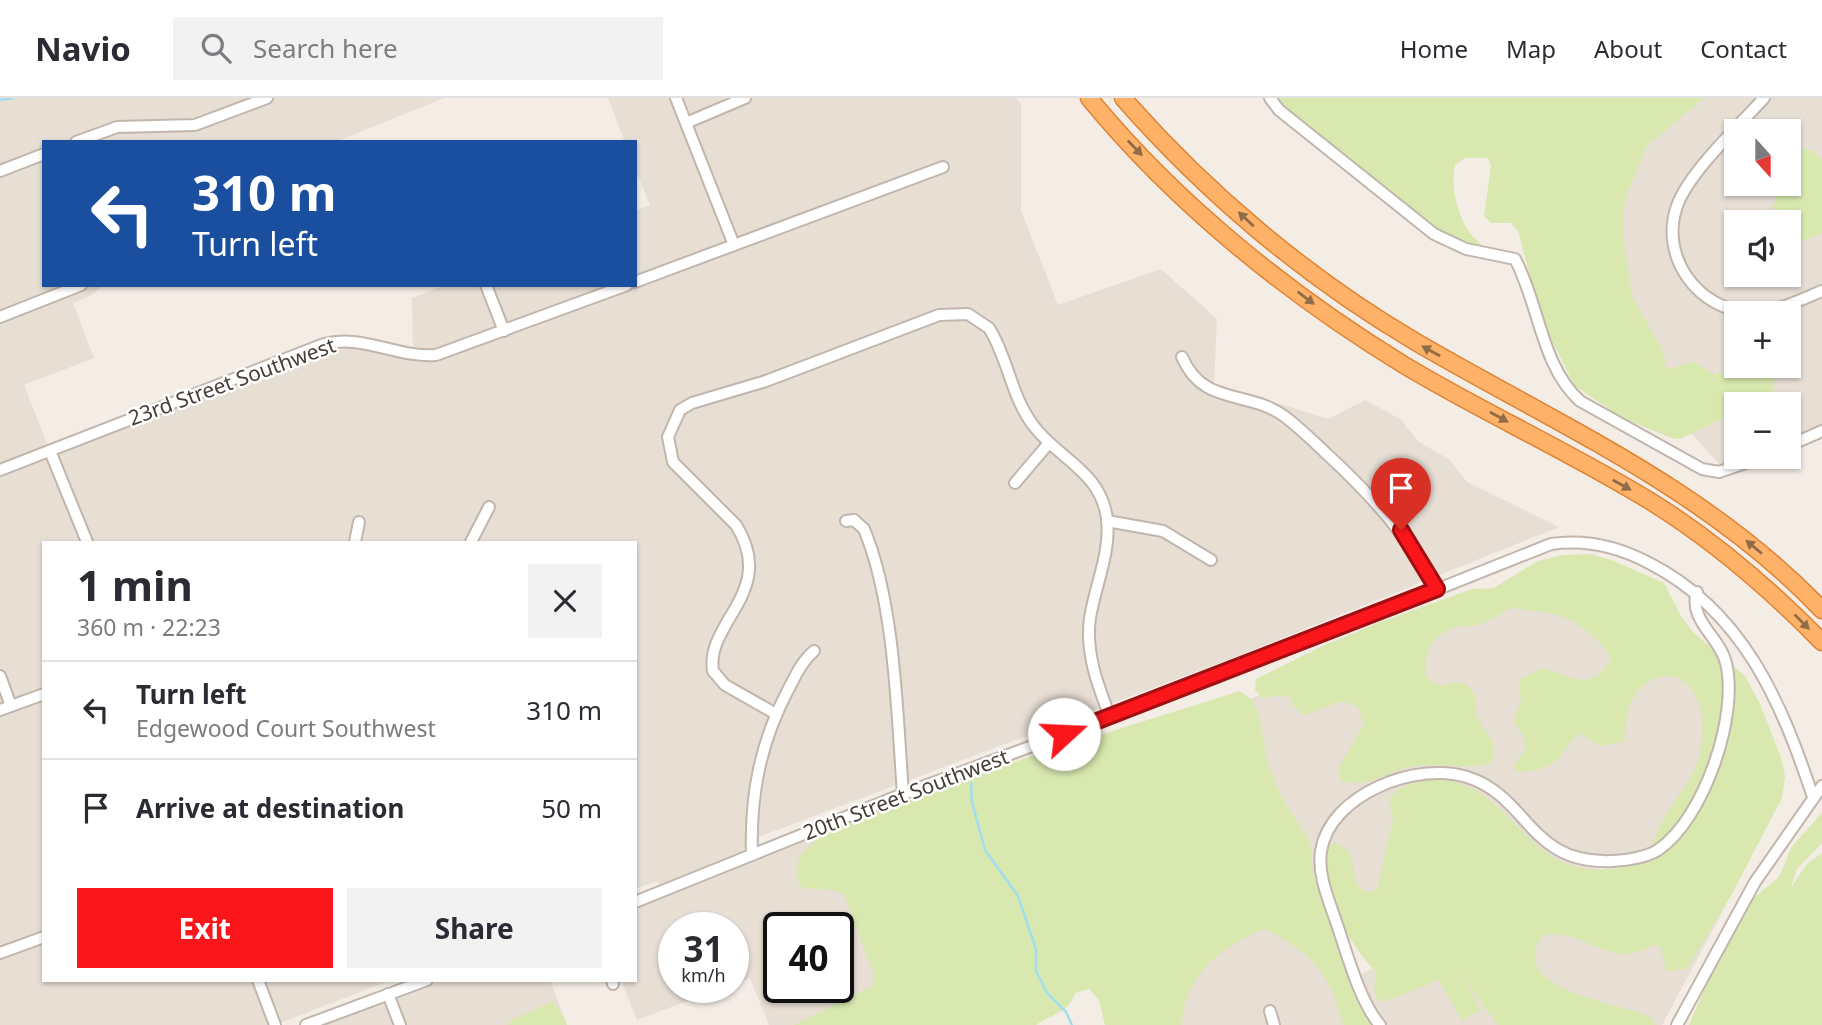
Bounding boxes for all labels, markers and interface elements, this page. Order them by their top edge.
search box [173,17,663,80]
text: Navio [35,26,131,71]
icon: search [197,29,235,67]
text: Search here [253,30,398,66]
text: Home [1400,32,1468,65]
text: Map [1506,32,1556,65]
text: About [1594,32,1662,65]
text: Contact [1700,32,1787,65]
north arrow [1724,119,1801,196]
map controls [1724,119,1801,469]
one-way arrow [1127,140,1144,157]
text: 310 m [192,159,337,225]
icon: left [77,168,168,259]
button: sound [1724,210,1801,287]
one-way arrow [1237,211,1255,227]
text: Turn left [192,222,318,265]
one-way arrow [1297,291,1315,305]
button: + [1724,301,1801,378]
street label: 23rd Street Southwest [124,330,339,432]
one-way arrow [1422,345,1441,357]
button: − [1724,392,1801,469]
one-way arrow [1490,411,1509,423]
pin [1371,458,1431,530]
icon: arrive [1382,469,1420,507]
one-way arrow [1612,479,1631,491]
one-way arrow [1745,539,1763,555]
text: 1 min [77,556,193,613]
button: close [528,564,602,638]
text: 360 m · 22:23 [77,611,221,643]
one-way arrow [1794,614,1811,631]
text: Turn left [136,676,247,712]
icon: left [77,691,115,729]
text: 310 m [526,692,602,728]
position arrow [1027,697,1101,771]
text: Edgewood Court Southwest [136,712,436,744]
street label: 20th Street Southwest [799,742,1013,846]
icon: arrive [77,789,115,827]
text: Arrive at destination [136,790,405,826]
text: 50 m [541,790,602,826]
button: Exit [77,888,333,968]
button: Share [347,888,602,968]
speed limit sign: 40 [763,912,854,1003]
text: 31 [683,925,724,972]
text: km/h [681,963,726,987]

